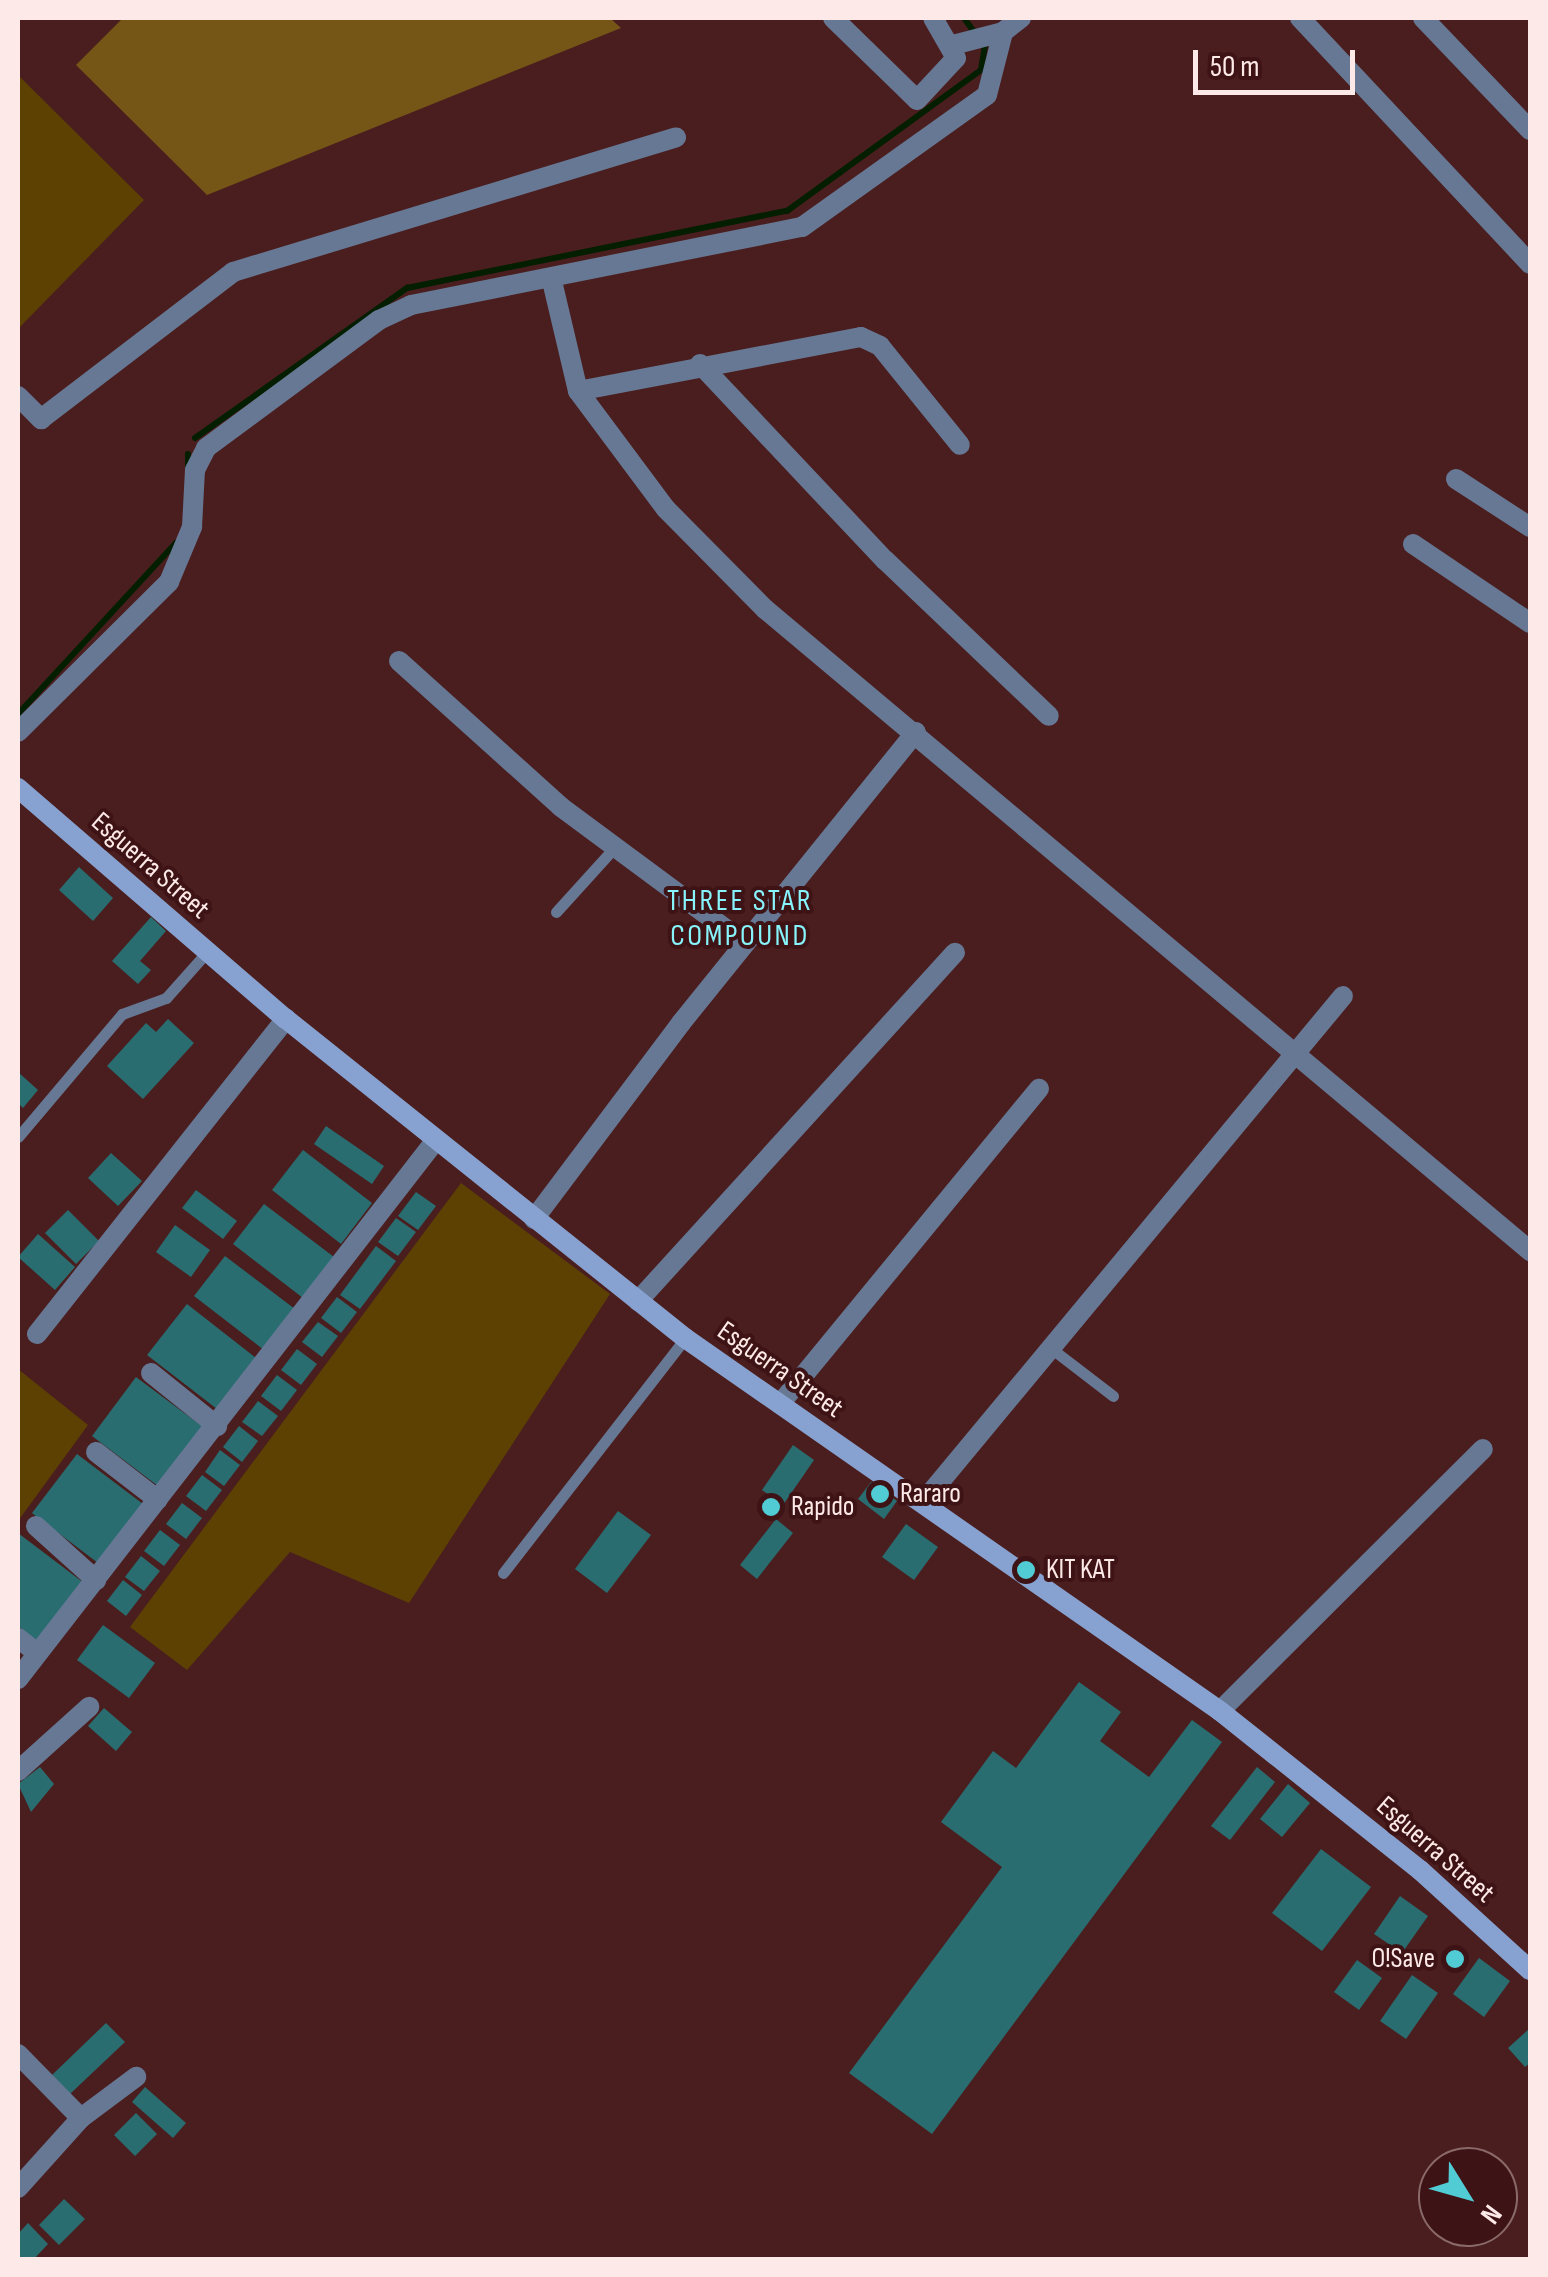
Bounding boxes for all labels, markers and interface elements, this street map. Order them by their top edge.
scale bar [1198,30,1360,92]
text: 50 m [1210,49,1259,85]
street label: Esguerra Street [84,806,216,926]
district label: THREE STAR COMPOUND [667,883,813,954]
street label: Esguerra Street [711,1315,849,1425]
place label: Rararo [900,1477,961,1511]
marker: Rararo [869,1483,891,1505]
place label: Rapido [791,1490,854,1524]
marker: Rapido [760,1496,782,1518]
place label: KIT KAT [1046,1553,1115,1587]
marker: KIT KAT [1015,1559,1037,1581]
street label: Esguerra Street [1369,1790,1501,1910]
place label: O!Save [1371,1942,1435,1976]
marker: O!Save [1444,1948,1466,1970]
north arrow [1418,2147,1518,2247]
text: N [1473,2198,1508,2230]

